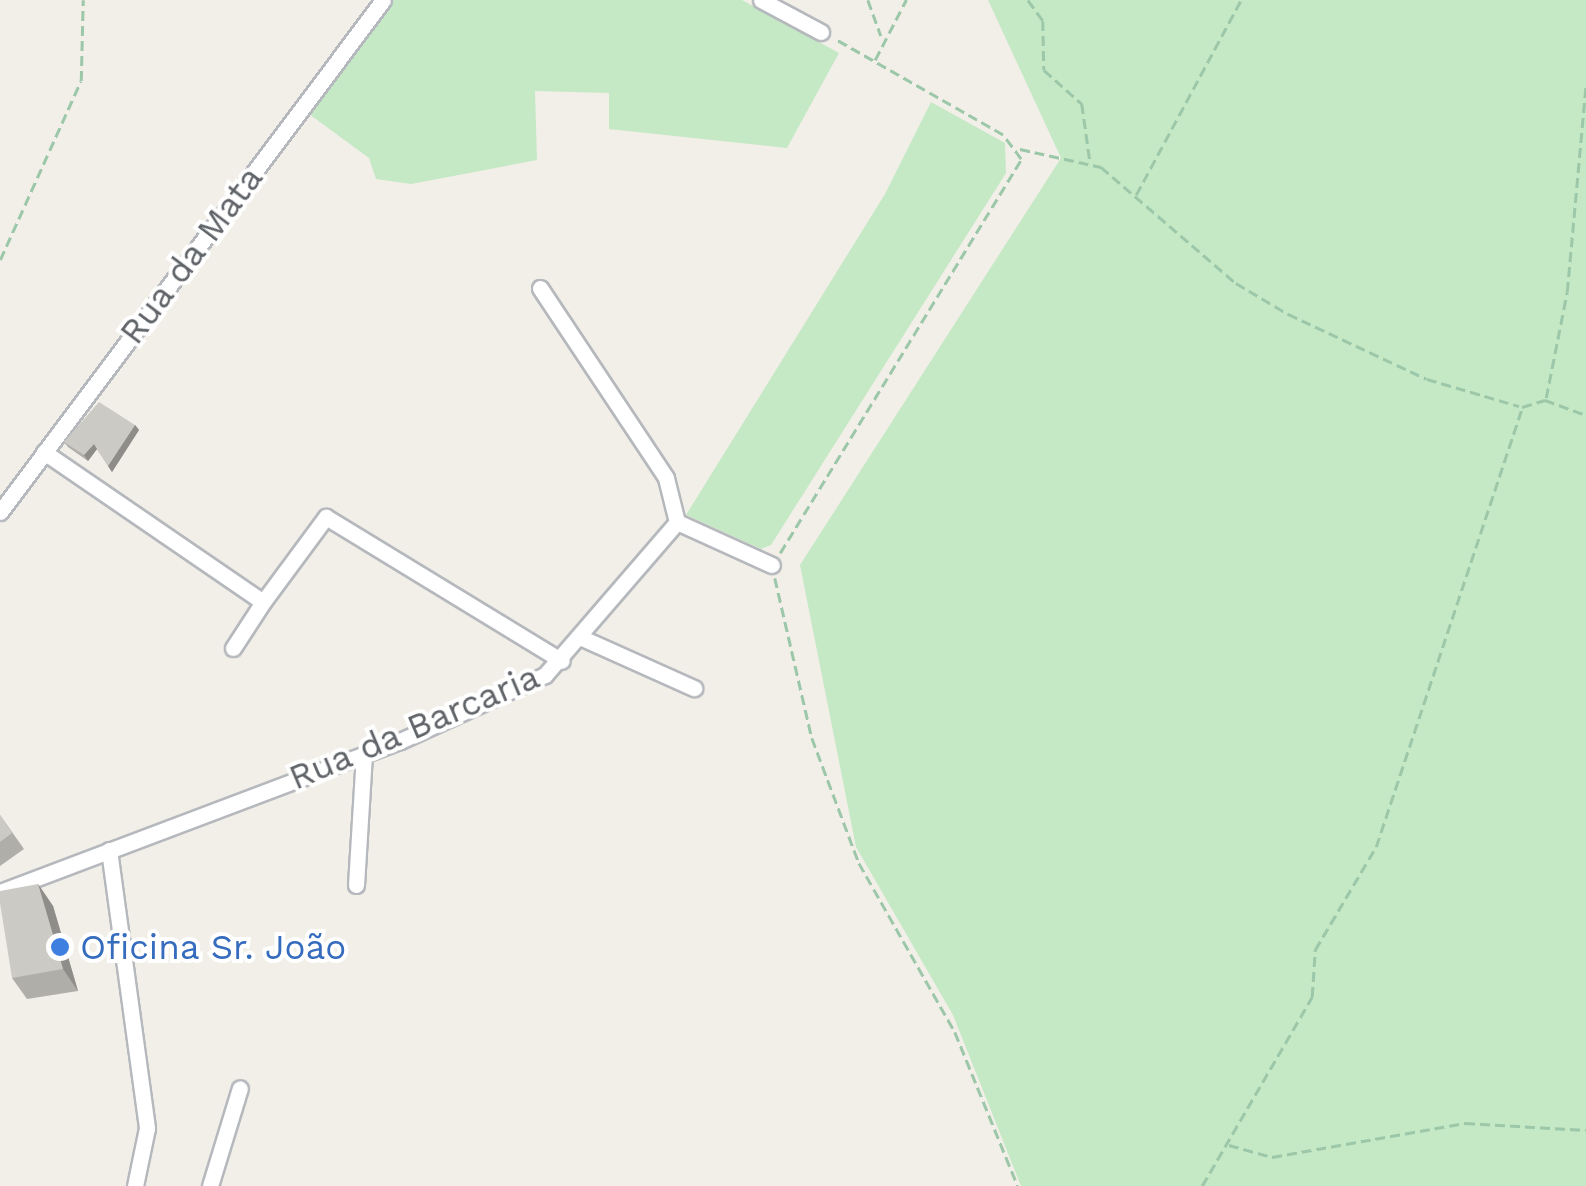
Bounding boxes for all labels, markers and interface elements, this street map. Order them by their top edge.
street label: Rua da Mata [110,157,272,353]
street label: Rua da Barcaria [282,655,546,799]
place label: Oficina Sr. João [80,926,348,968]
marker: Oficina Sr. João [49,936,71,958]

